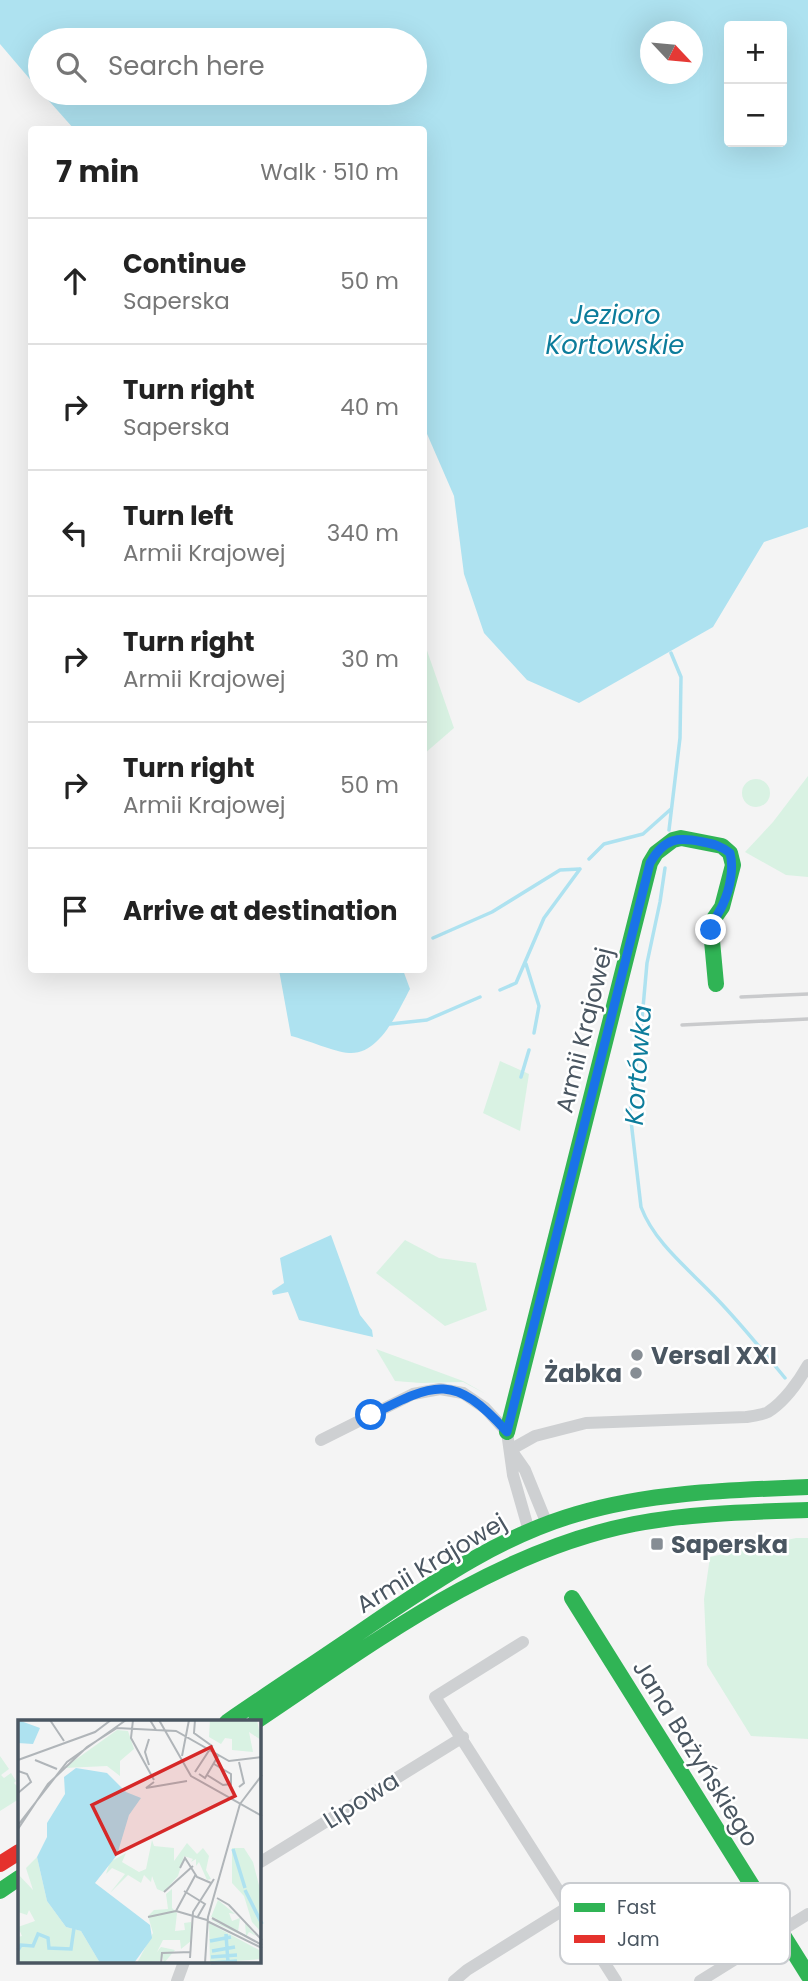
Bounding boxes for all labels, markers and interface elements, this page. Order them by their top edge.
north arrow [640,21,703,84]
map controls [724,21,787,147]
button: + [724,21,787,84]
search box [28,28,427,105]
icon: search [52,48,90,86]
text: Search here [108,48,265,84]
button: − [724,84,787,147]
text: 7 min [56,150,139,193]
text: Walk · 510 m [260,156,399,188]
text: Continue [123,246,246,282]
icon: ahead [56,262,94,300]
text: 50 m [340,265,399,297]
text: Saperska [123,285,230,317]
water label: Jezioro Kortowskie [546,297,684,363]
text: Turn right [123,372,255,408]
icon: right [56,388,94,426]
text: 40 m [340,391,399,423]
text: Saperska [123,411,230,443]
text: Turn left [123,498,234,534]
icon: left [56,514,94,552]
text: 340 m [327,517,399,549]
text: Armii Krajowej [123,537,285,569]
text: Turn right [123,624,255,660]
icon: right [56,640,94,678]
text: 30 m [341,643,399,675]
text: Armii Krajowej [123,663,285,695]
text: Turn right [123,750,255,786]
icon: right [56,766,94,804]
text: 50 m [340,769,399,801]
text: Armii Krajowej [123,789,285,821]
icon: arrive [56,892,94,930]
text: Arrive at destination [123,893,398,929]
route end [695,914,726,945]
street label: Armii Krajowej [547,944,621,1116]
water label: Kortówka [616,1004,660,1126]
place label: Versal XXI [651,1339,777,1372]
marker: Versal XXI [629,1347,645,1363]
place label: Żabka [544,1357,622,1390]
marker: Żabka [628,1365,644,1381]
route start [355,1399,386,1430]
street label: Armii Krajowej [350,1505,512,1621]
place label: Saperska [671,1528,788,1561]
marker: Saperska [649,1536,665,1552]
street label: Jana Bażyńskiego [625,1653,767,1853]
inset map [18,1720,261,1964]
street label: Lipowa [317,1764,405,1836]
legend [560,1883,790,1964]
text: Fast [617,1894,656,1921]
text: Jam [617,1926,659,1953]

